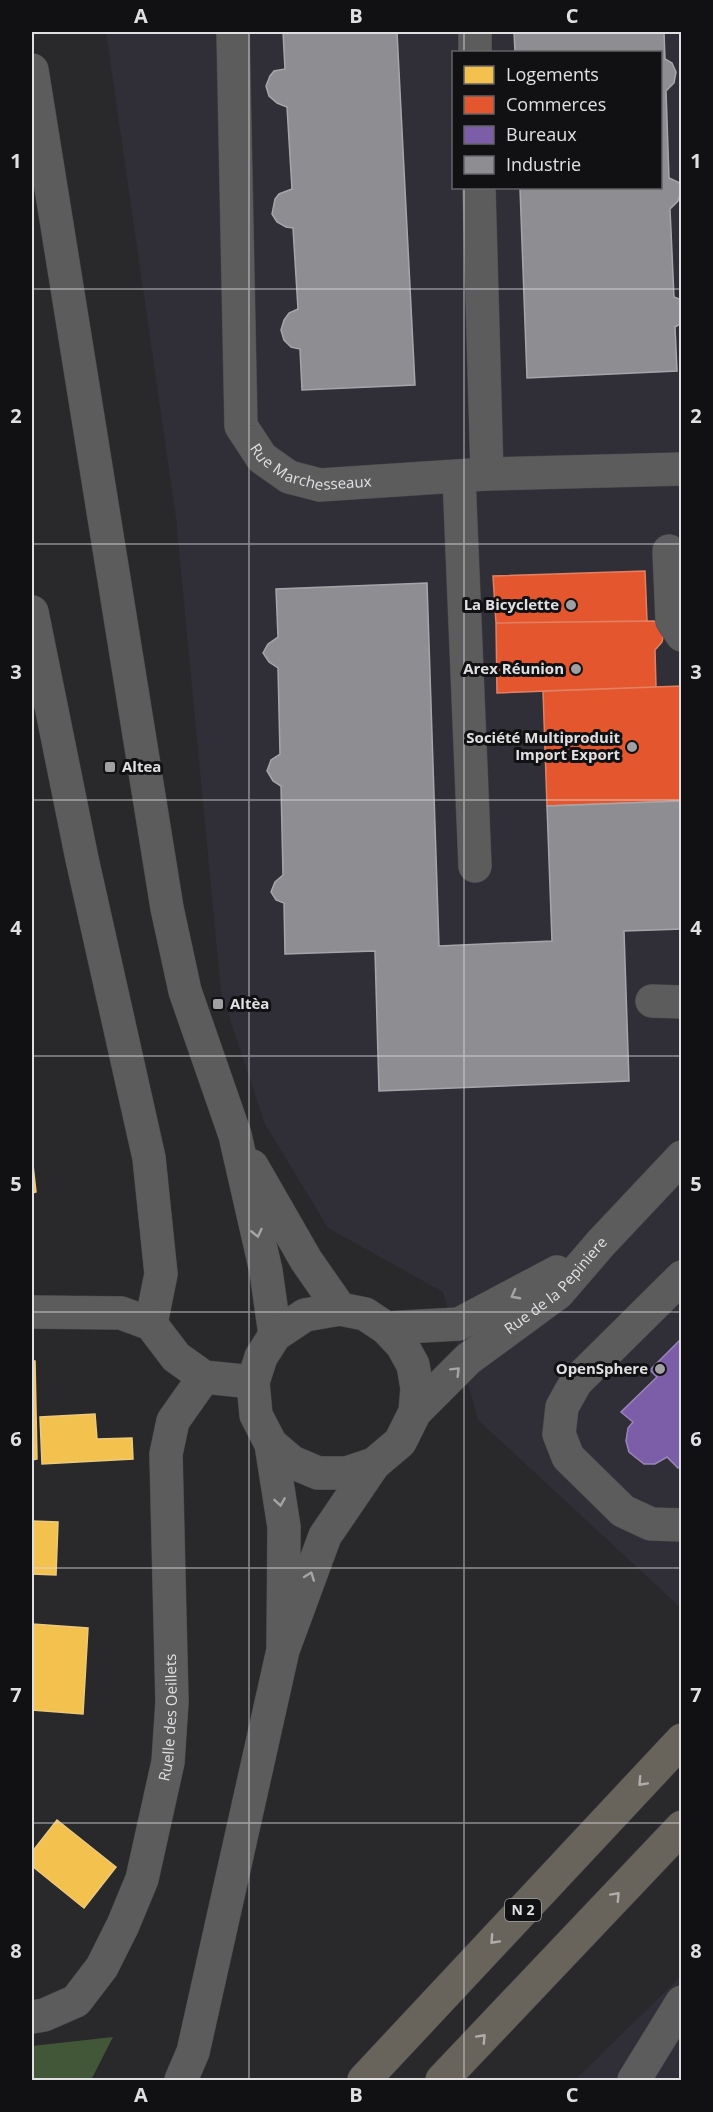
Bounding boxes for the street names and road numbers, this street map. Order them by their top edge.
street label: Rue Marchesseaux [246,439,372,495]
street label: Rue de la Pepiniere [500,1232,611,1338]
street label: Ruelle des Oeillets [153,1653,181,1783]
road number: N 2 [505,1899,541,1921]

